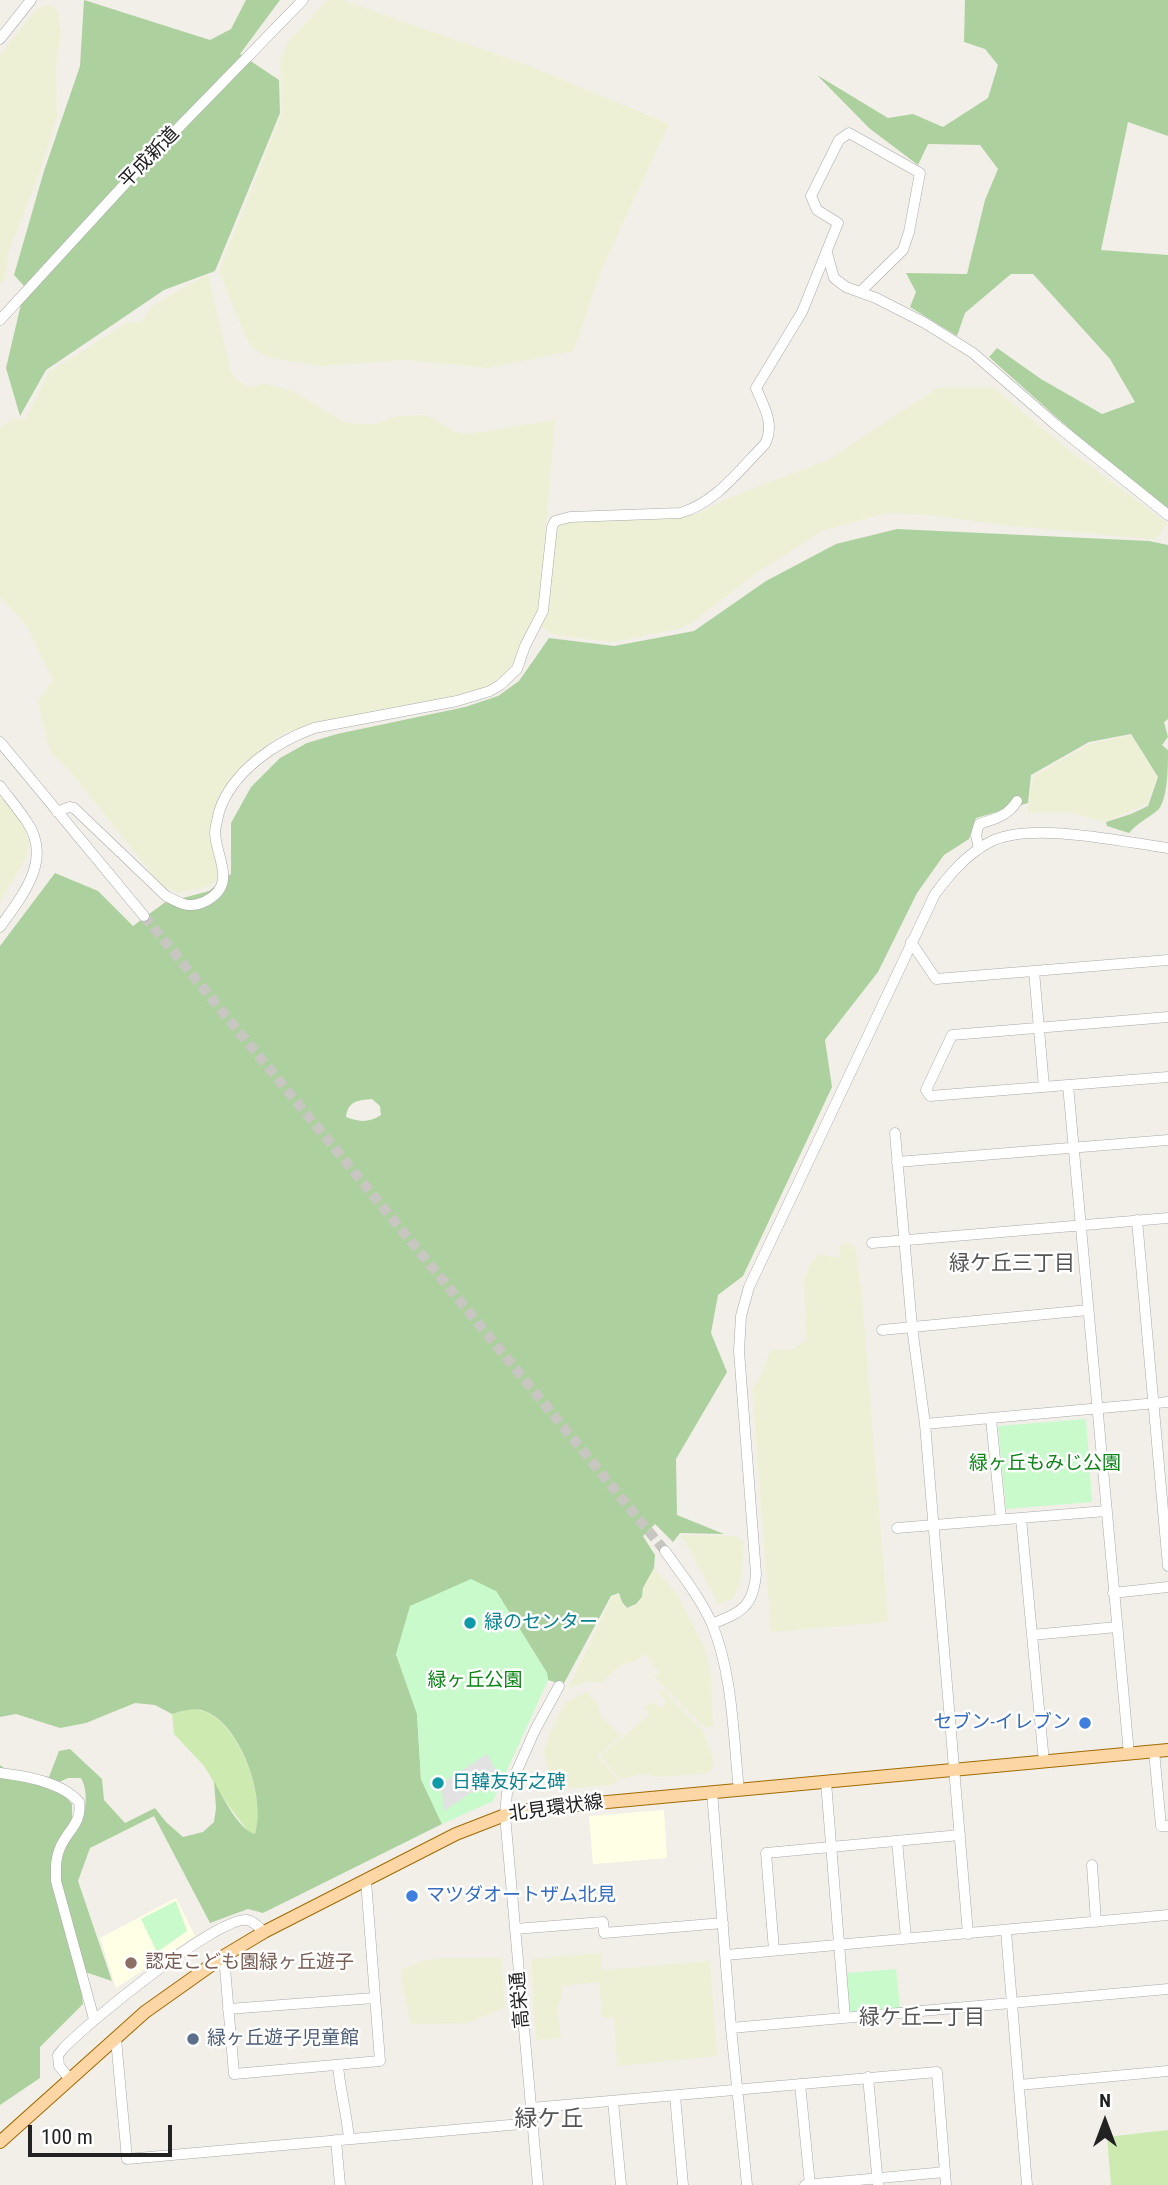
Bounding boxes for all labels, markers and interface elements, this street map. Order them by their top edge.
street label: 平成新道 [115,123,185,193]
district label: 緑ケ丘三丁目 [949,1252,1075,1278]
park label: 緑ヶ丘もみじ公園 [969,1453,1121,1475]
place label: 緑のセンター [484,1612,598,1634]
marker: 緑のセンター [462,1615,478,1631]
park label: 緑ヶ丘公園 [428,1670,522,1692]
place label: セブン-イレブン [933,1712,1071,1734]
marker: セブン-イレブン [1077,1715,1093,1731]
place label: 日韓友好之碑 [452,1772,566,1794]
marker: 日韓友好之碑 [430,1775,446,1791]
street label: 北見環状線 [507,1791,605,1827]
place label: マツダオートザム北見 [426,1885,616,1907]
marker: マツダオートザム北見 [404,1888,420,1904]
place label: 認定こども園緑ヶ丘遊子 [145,1952,354,1974]
marker: 認定こども園緑ヶ丘遊子 [123,1955,139,1971]
street label: 高栄通 [507,1971,535,2029]
district label: 緑ケ丘二丁目 [859,2006,985,2032]
place label: 緑ヶ丘遊子児童館 [207,2028,359,2050]
marker: 緑ヶ丘遊子児童館 [185,2031,201,2047]
north arrow [1070,2087,1140,2157]
text: N [1099,2089,1111,2112]
district label: 緑ケ丘 [515,2106,583,2134]
scale bar [32,2112,175,2156]
text: 100 m [41,2125,93,2149]

